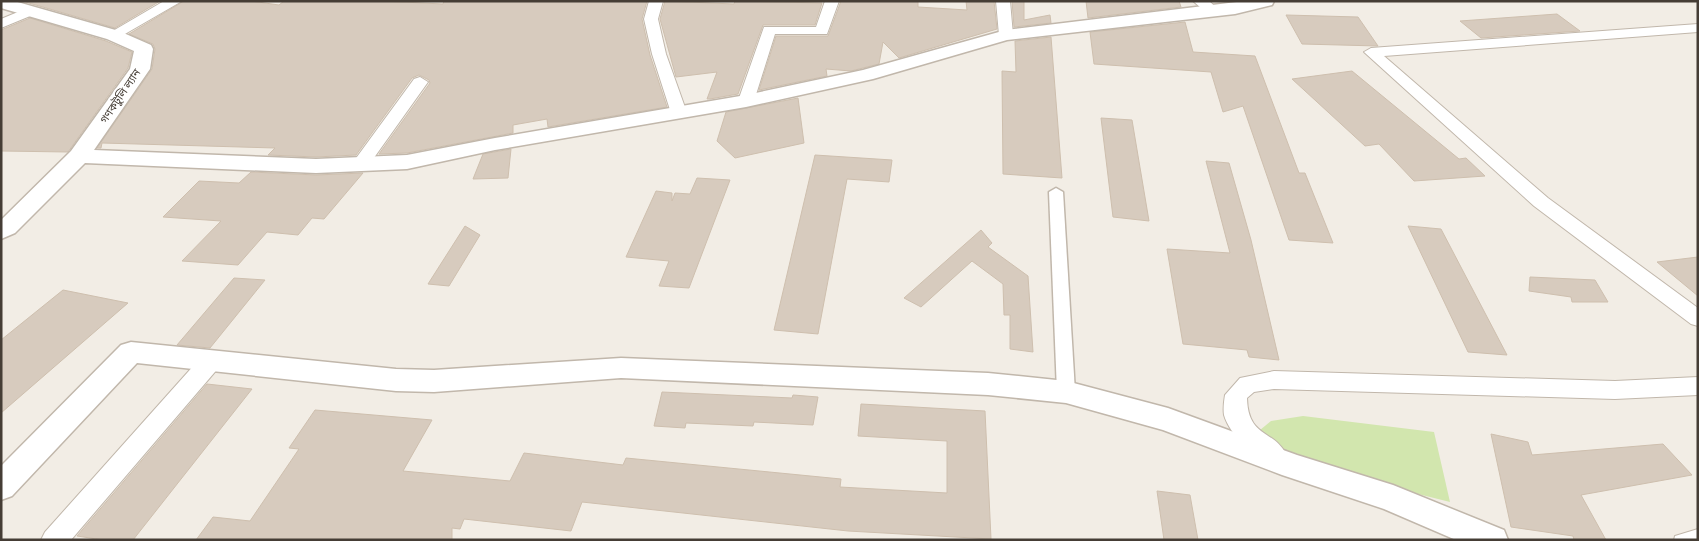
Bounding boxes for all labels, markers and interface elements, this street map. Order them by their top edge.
street label: গণকটুলি ল্যান [97,66,143,126]

